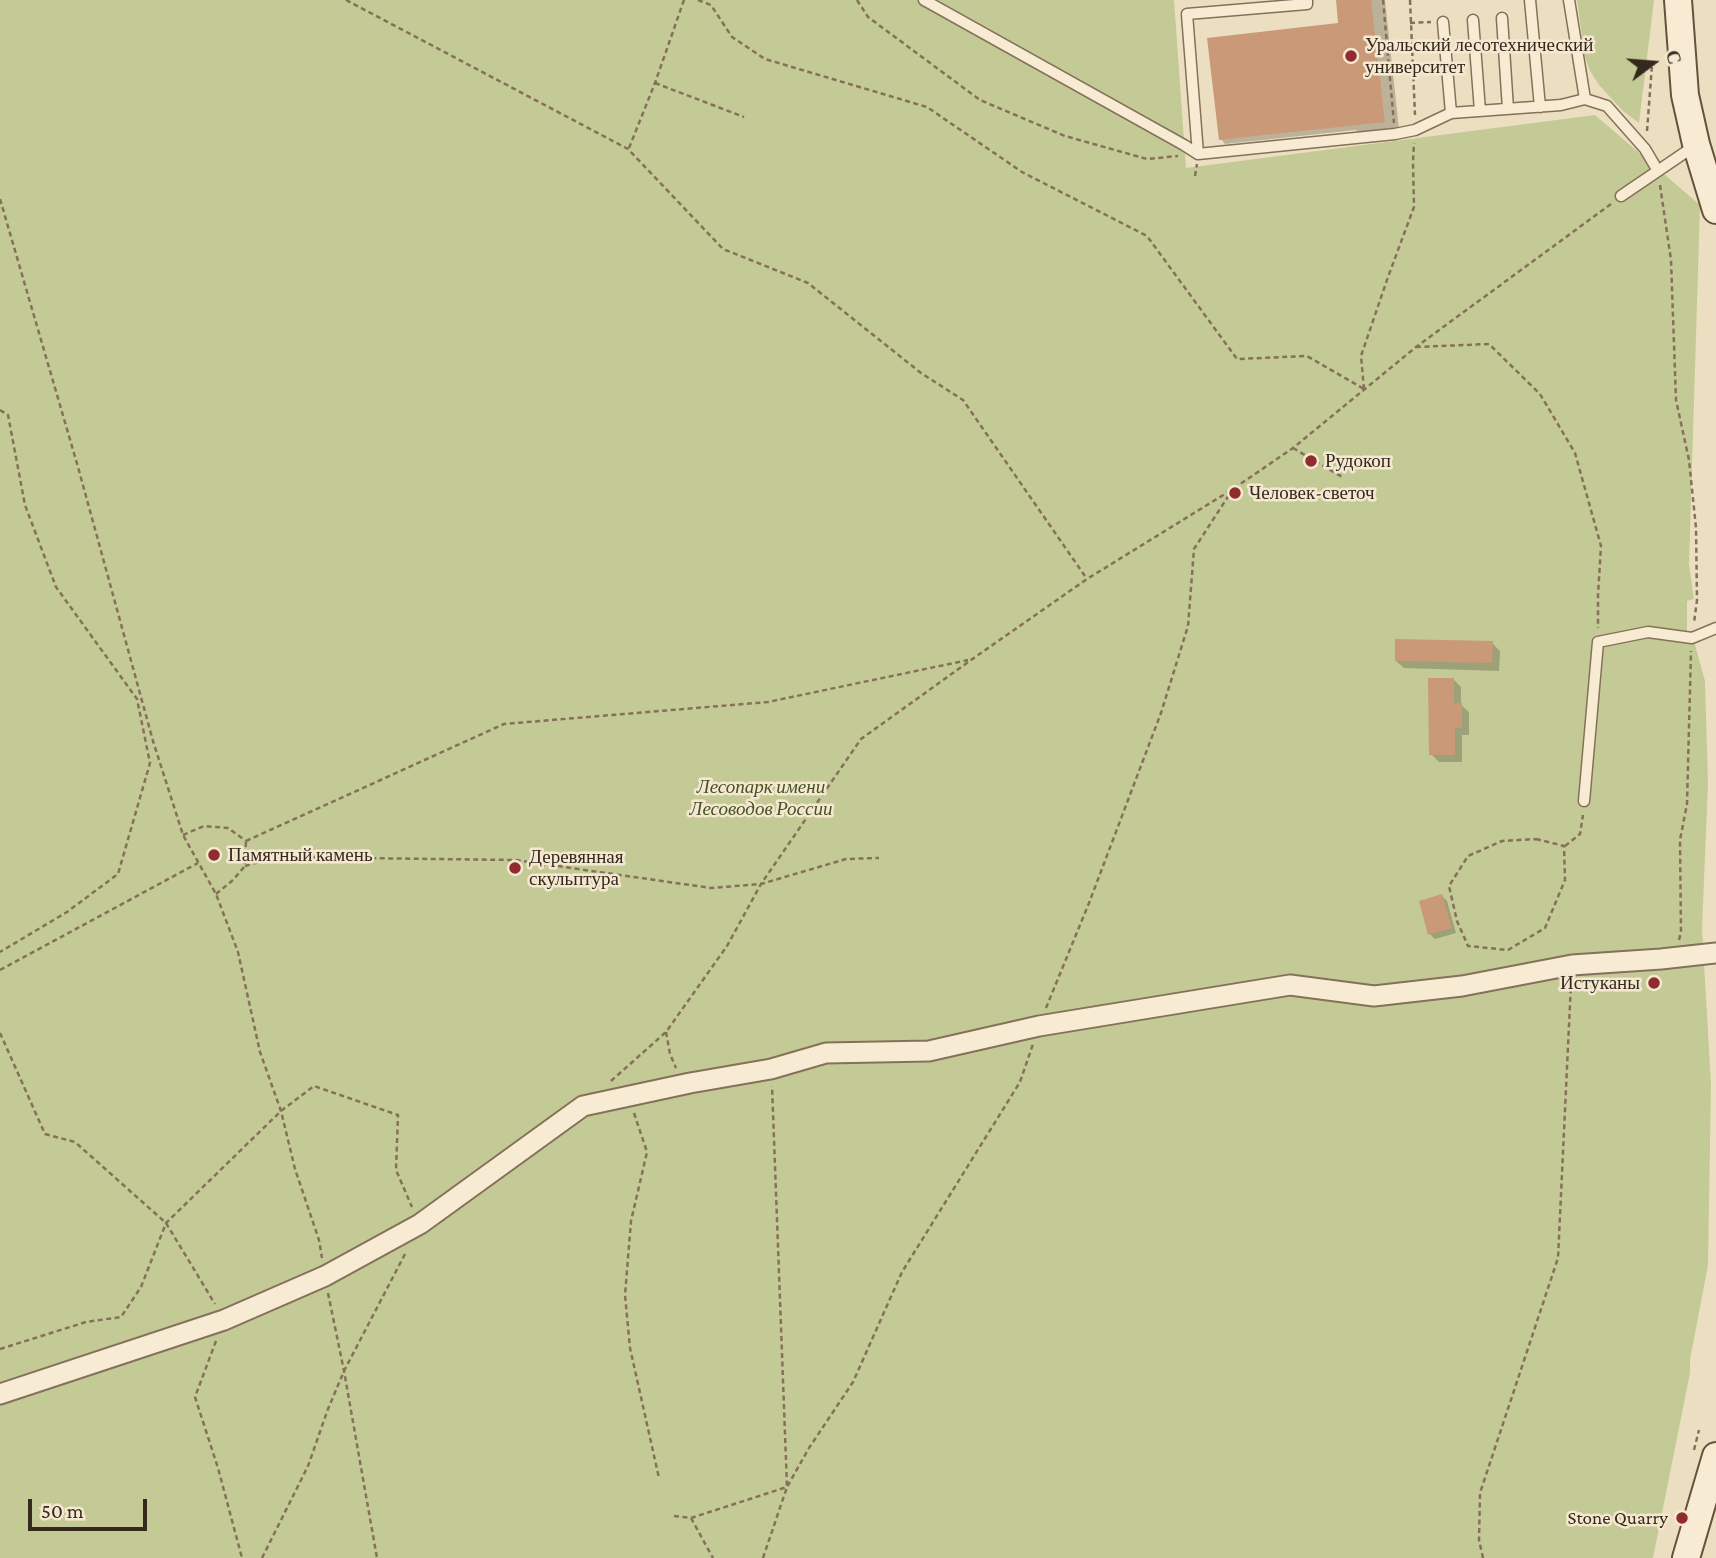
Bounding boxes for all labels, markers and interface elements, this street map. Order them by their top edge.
north arrow [1618,28,1688,98]
place label: Уральский лесотехнический университет [1365,34,1593,78]
marker: Уральский лесотехнический университет [1343,48,1359,64]
text: С [1662,48,1686,67]
place label: Рудокоп [1325,450,1391,472]
marker: Рудокоп [1303,453,1319,469]
place label: Человек-светоч [1249,482,1375,504]
marker: Человек-светоч [1227,485,1243,501]
park label: Лесопарк имени Лесоводов России [690,776,832,820]
place label: Памятный камень [228,844,373,866]
place label: Деревянная скульптура [529,846,624,890]
marker: Памятный камень [206,847,222,863]
marker: Деревянная скульптура [507,860,523,876]
place label: Истуканы [1560,972,1640,994]
marker: Истуканы [1646,975,1662,991]
scale bar [32,1484,150,1528]
text: 50 m [41,1499,84,1523]
place label: Stone Quarry [1568,1507,1668,1529]
marker: Stone Quarry [1674,1510,1690,1526]

